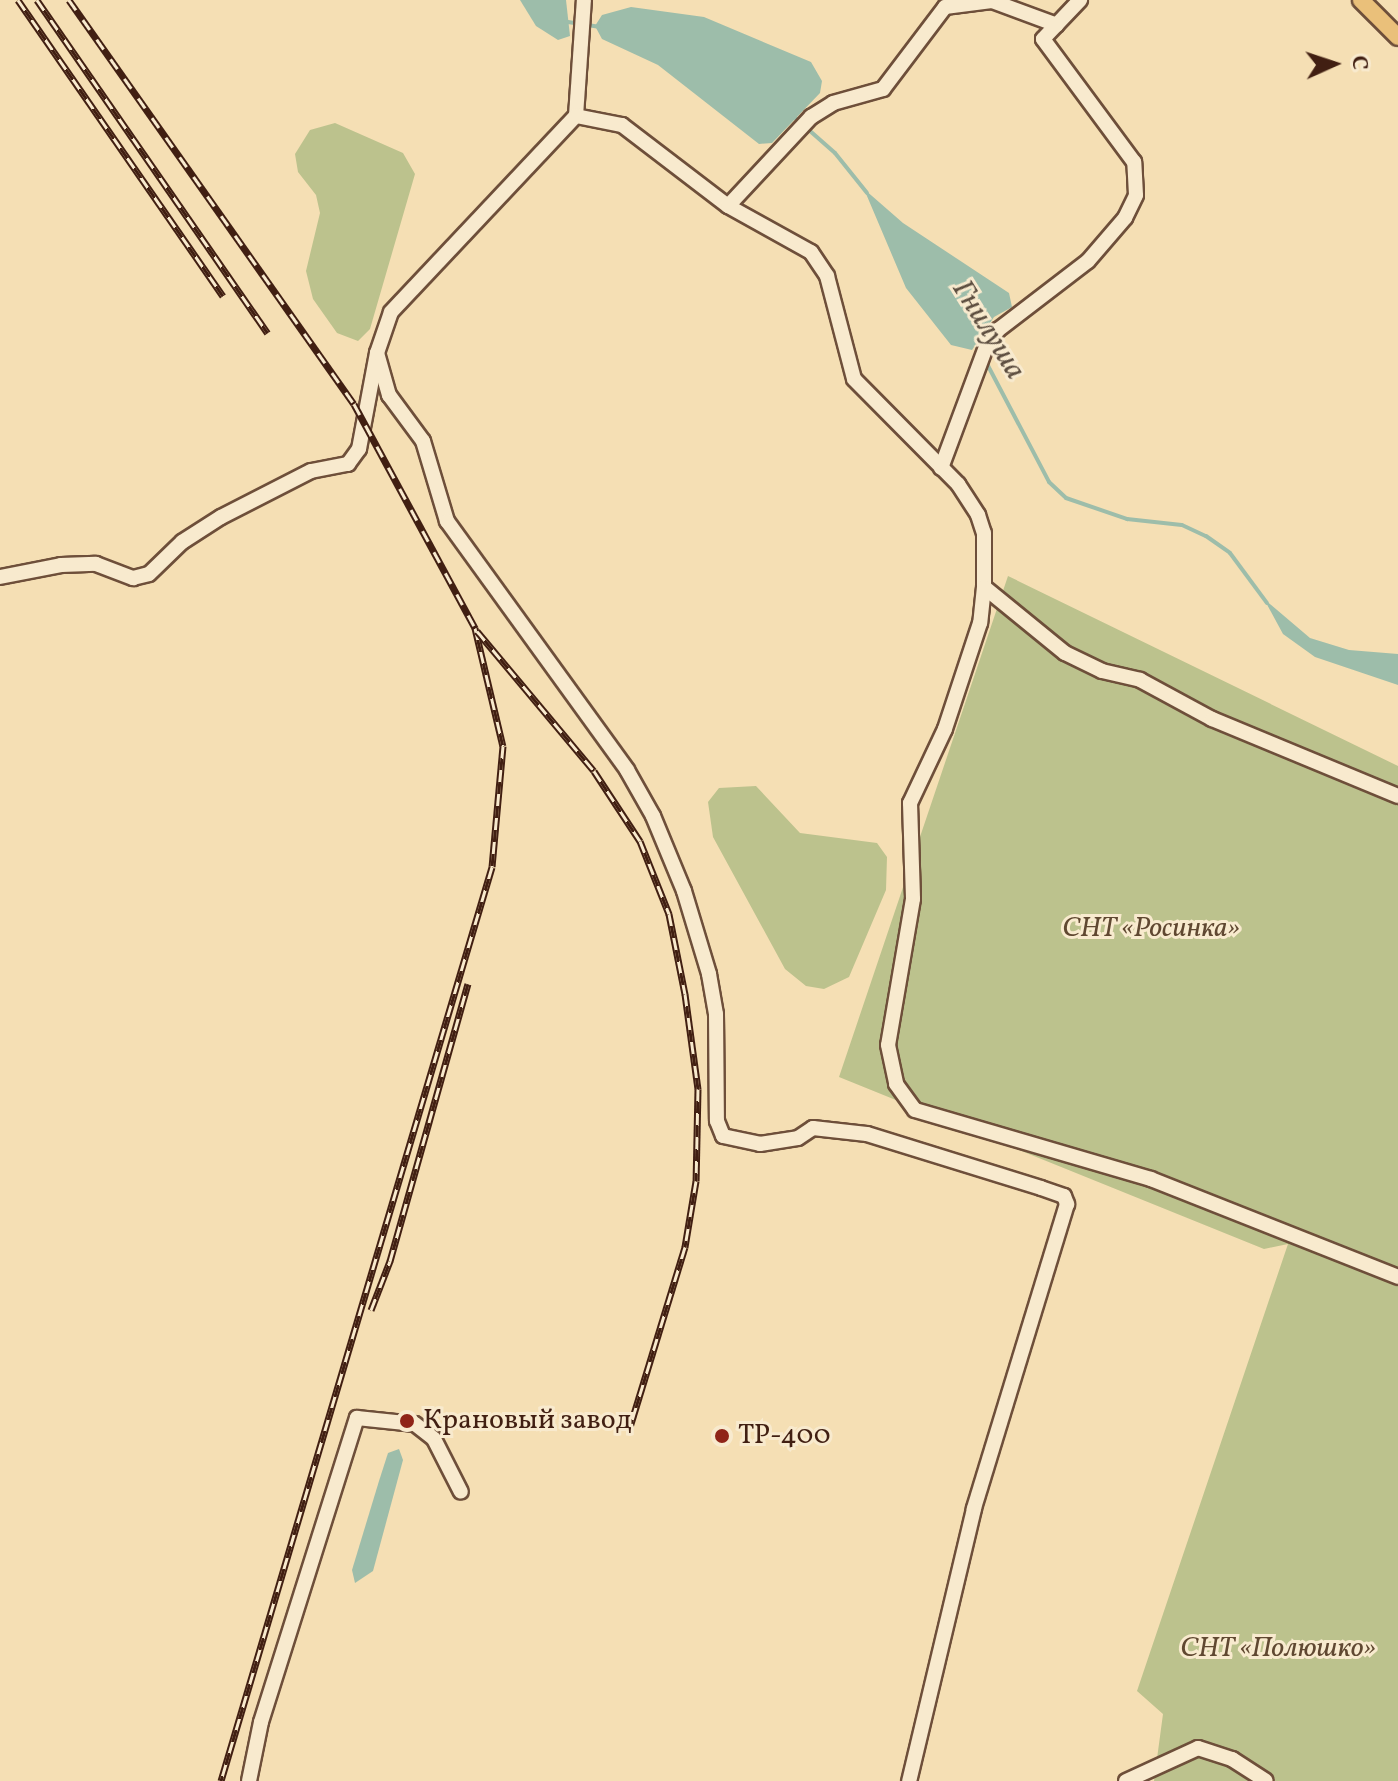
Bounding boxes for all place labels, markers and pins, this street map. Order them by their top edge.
place label: Крановый завод [423,1404,632,1438]
marker: Крановый завод [398,1412,416,1430]
place label: ТР-400 [738,1419,831,1453]
marker: ТР-400 [713,1427,731,1445]

